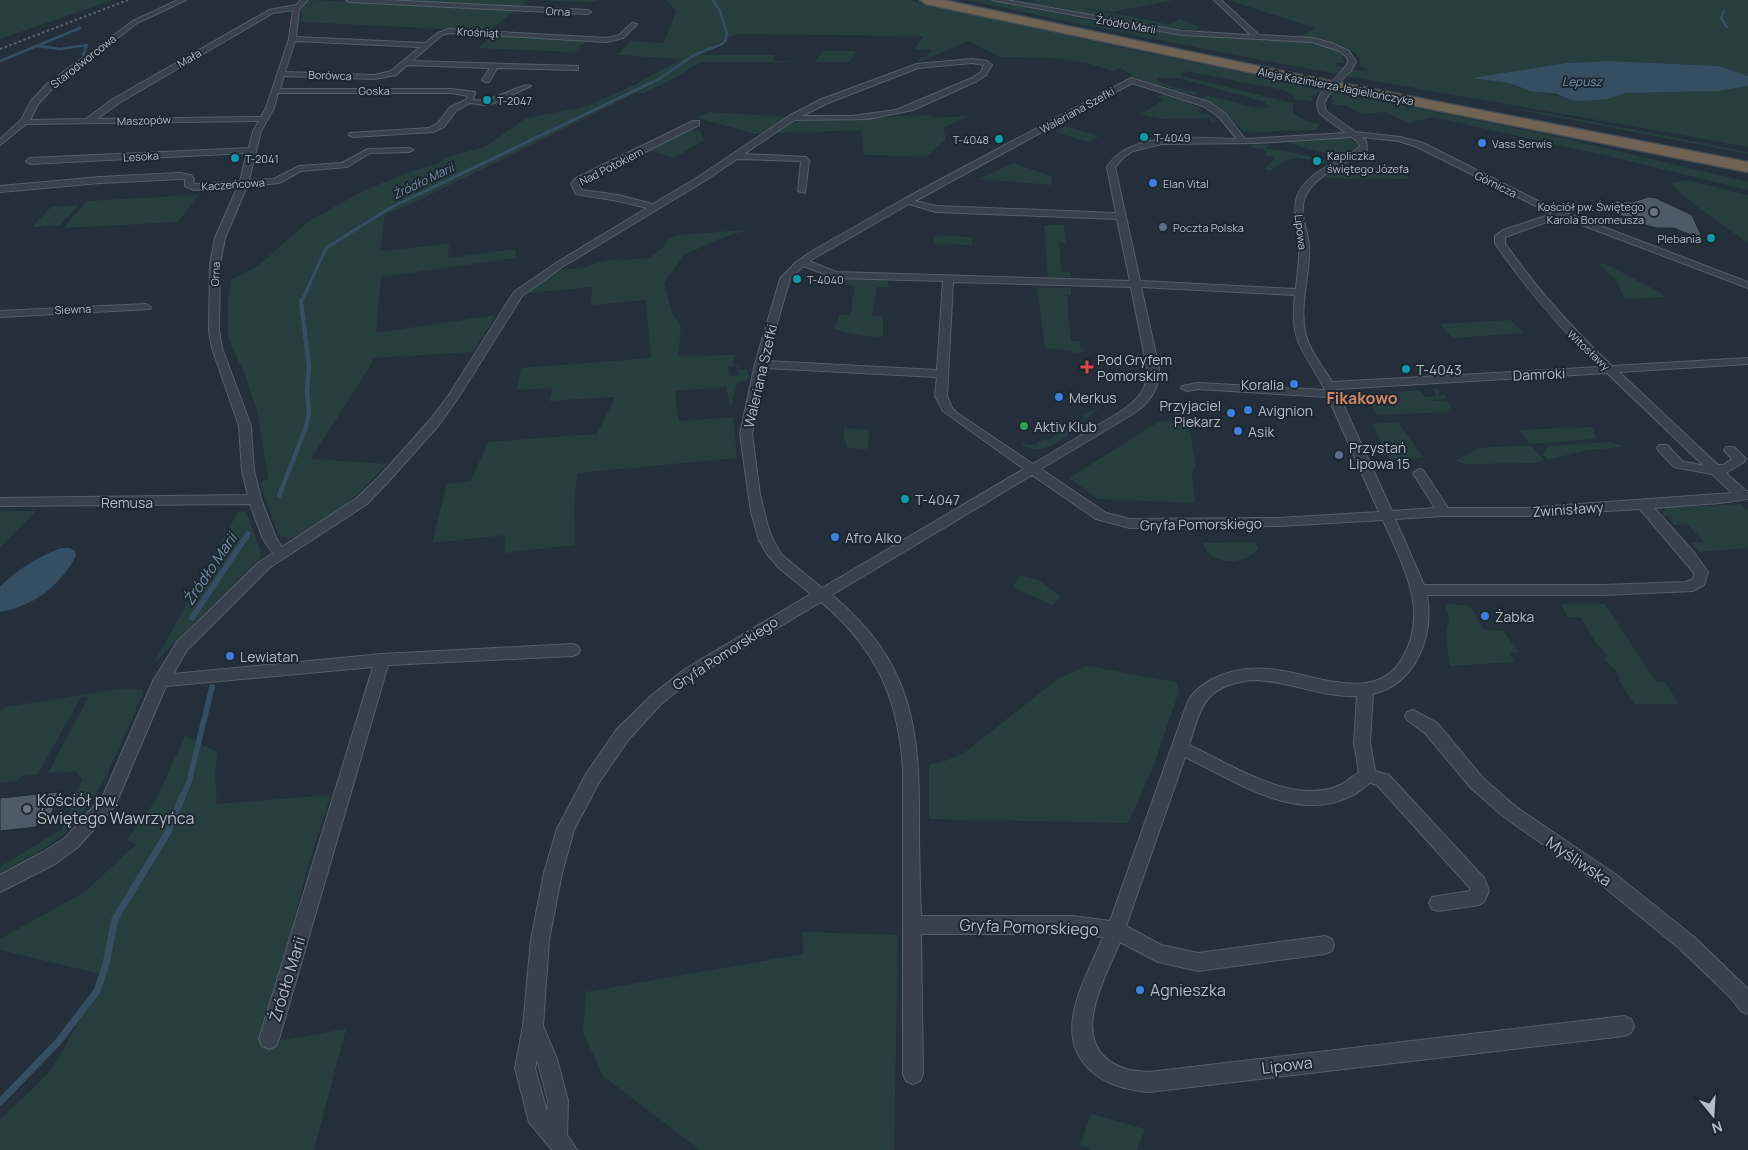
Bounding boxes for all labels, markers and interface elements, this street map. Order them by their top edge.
street label: Orna [545,3,571,19]
street label: Źródło Marii [1095,11,1157,37]
street label: Krośniąt [457,23,499,41]
street label: Starodworcowa [47,31,119,91]
street label: Mała [174,45,204,71]
street label: Aleja Kazimierza Jagiellończyka [1257,64,1415,108]
street label: Borówca [308,67,352,83]
water label: Lepusz [1562,73,1604,90]
street label: Goska [358,83,390,98]
street label: Waleriana Szefki [1037,83,1117,137]
place label: T-2047 [497,93,532,108]
marker: T-2047 [481,94,493,106]
street label: Maszopów [117,112,172,128]
place label: T-4049 [1154,130,1191,145]
marker: T-4049 [1138,131,1150,143]
place label: T-4048 [953,132,989,147]
marker: T-4048 [993,133,1005,145]
place label: Vass Serwis [1492,136,1552,151]
marker: Vass Serwis [1476,137,1488,149]
street label: Nad Potokiem [577,143,645,189]
street label: Lesoka [123,148,159,164]
place label: Kapliczka świętego Józefa [1327,148,1409,176]
place label: T-2041 [245,151,279,166]
marker: T-2041 [229,152,241,164]
marker: Kapliczka świętego Józefa [1311,155,1323,167]
water label: Źródło Marii [390,158,458,203]
street label: Górnicza [1472,167,1520,201]
street label: Kaczeńcowa [201,174,265,194]
place label: Elan Vital [1163,176,1209,191]
marker: Elan Vital [1147,177,1159,189]
place label: Kościół pw. Świętego Karola Boromeusza [1538,199,1644,227]
marker: Kościół pw. Świętego Karola Boromeusza [1648,206,1660,218]
street label: Lipowa [1291,214,1311,250]
place label: Poczta Polska [1173,220,1244,235]
marker: Poczta Polska [1157,221,1169,233]
place label: Plebania [1658,231,1701,246]
marker: Plebania [1705,232,1717,244]
street label: Orna [207,261,223,287]
place label: T-4040 [807,272,844,287]
marker: T-4040 [791,273,803,285]
street label: Siewna [54,301,92,317]
street label: Waleriana Szefki [739,322,781,430]
street label: Witosławy [1564,326,1614,374]
place label: Pod Gryfem Pomorskim [1097,350,1172,385]
place label: T-4043 [1416,360,1462,379]
marker: Pod Gryfem Pomorskim [1081,361,1093,373]
marker: T-4043 [1400,363,1412,375]
street label: Damroki [1512,363,1566,385]
place label: Koralia [1241,375,1284,394]
marker: Koralia [1288,378,1300,390]
district label: Fikakowo [1326,387,1398,409]
place label: Merkus [1069,388,1117,407]
marker: Merkus [1053,391,1065,403]
place label: Przyjaciel Piekarz [1159,396,1221,431]
place label: Avignion [1258,401,1313,420]
marker: Avignion [1242,404,1254,416]
marker: Przyjaciel Piekarz [1225,407,1237,419]
place label: Aktiv Klub [1034,417,1097,436]
marker: Aktiv Klub [1018,420,1030,432]
place label: Asik [1248,422,1275,441]
marker: Asik [1232,425,1244,437]
place label: Przystań Lipowa 15 [1349,438,1410,473]
marker: Przystań Lipowa 15 [1333,449,1345,461]
place label: T-4047 [915,490,960,509]
street label: Remusa [101,493,153,512]
marker: T-4047 [899,493,911,505]
street label: Zwinisławy [1532,497,1605,521]
street label: Gryfa Pomorskiego [1140,513,1262,535]
water label: Źródło Marii [178,527,243,609]
place label: Afro Alko [845,528,902,547]
marker: Afro Alko [829,531,841,543]
place label: Żabka [1495,607,1534,626]
marker: Żabka [1479,610,1491,622]
street label: Gryfa Pomorskiego [669,612,781,694]
place label: Lewiatan [240,647,299,666]
marker: Lewiatan [224,650,236,662]
place label: Kościół pw. Świętego Wawrzyńca [37,789,195,829]
marker: Kościół pw. Świętego Wawrzyńca [21,803,33,815]
street label: Myśliwska [1542,831,1616,891]
street label: Gryfa Pomorskiego [959,914,1099,940]
street label: Źródło Marii [264,934,310,1024]
place label: Agnieszka [1150,979,1226,1001]
marker: Agnieszka [1134,984,1146,996]
street label: Lipowa [1260,1051,1314,1079]
north arrow [1688,1090,1738,1140]
text: N [1709,1117,1725,1138]

